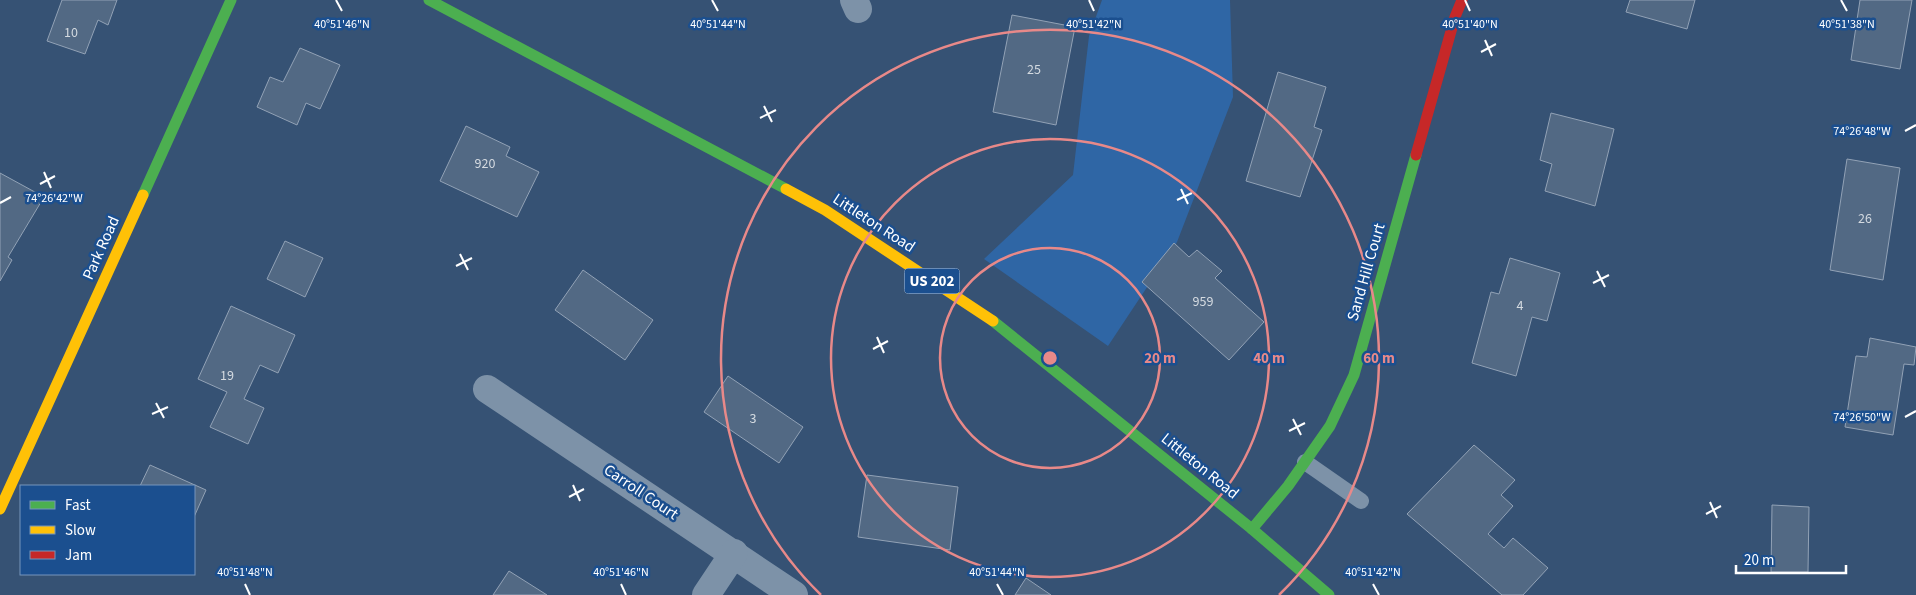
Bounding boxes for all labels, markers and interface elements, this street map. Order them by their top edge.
text: 40°51'46"N [314,16,370,33]
text: 40°51'44"N [690,16,746,33]
text: 40°51'42"N [1066,16,1122,33]
text: 40°51'40"N [1442,16,1498,33]
text: 40°51'38"N [1819,16,1875,33]
house number: 10 [64,23,78,43]
house number: 25 [1027,60,1041,80]
text: 74°26'48"W [1833,123,1891,140]
house number: 920 [475,154,495,174]
street label: Littleton Road [828,188,920,258]
text: 74°26'42"W [25,190,83,207]
house number: 26 [1858,209,1872,229]
street label: Park Road [77,213,125,283]
street label: Sand Hill Court [1342,220,1391,323]
road number: US 202 [904,268,960,294]
house number: 959 [1193,292,1213,312]
house number: 4 [1517,296,1524,316]
text: 20 m [1144,348,1176,369]
text: 40 m [1253,348,1285,369]
text: 60 m [1363,348,1395,369]
centre of rings [1041,349,1059,367]
house number: 19 [220,366,234,386]
house number: 3 [750,409,757,429]
text: 74°26'50"W [1833,409,1891,426]
street label: Littleton Road [1156,428,1244,504]
street label: Carroll Court [599,459,683,525]
legend [20,485,195,575]
text: Fast [65,495,91,516]
text: Slow [65,520,96,541]
scale bar [1736,542,1846,574]
text: Jam [65,545,92,566]
text: 20 m [1744,550,1774,571]
text: 40°51'48"N [217,564,273,581]
text: 40°51'46"N [593,564,649,581]
text: 40°51'44"N [969,564,1025,581]
text: 40°51'42"N [1345,564,1401,581]

